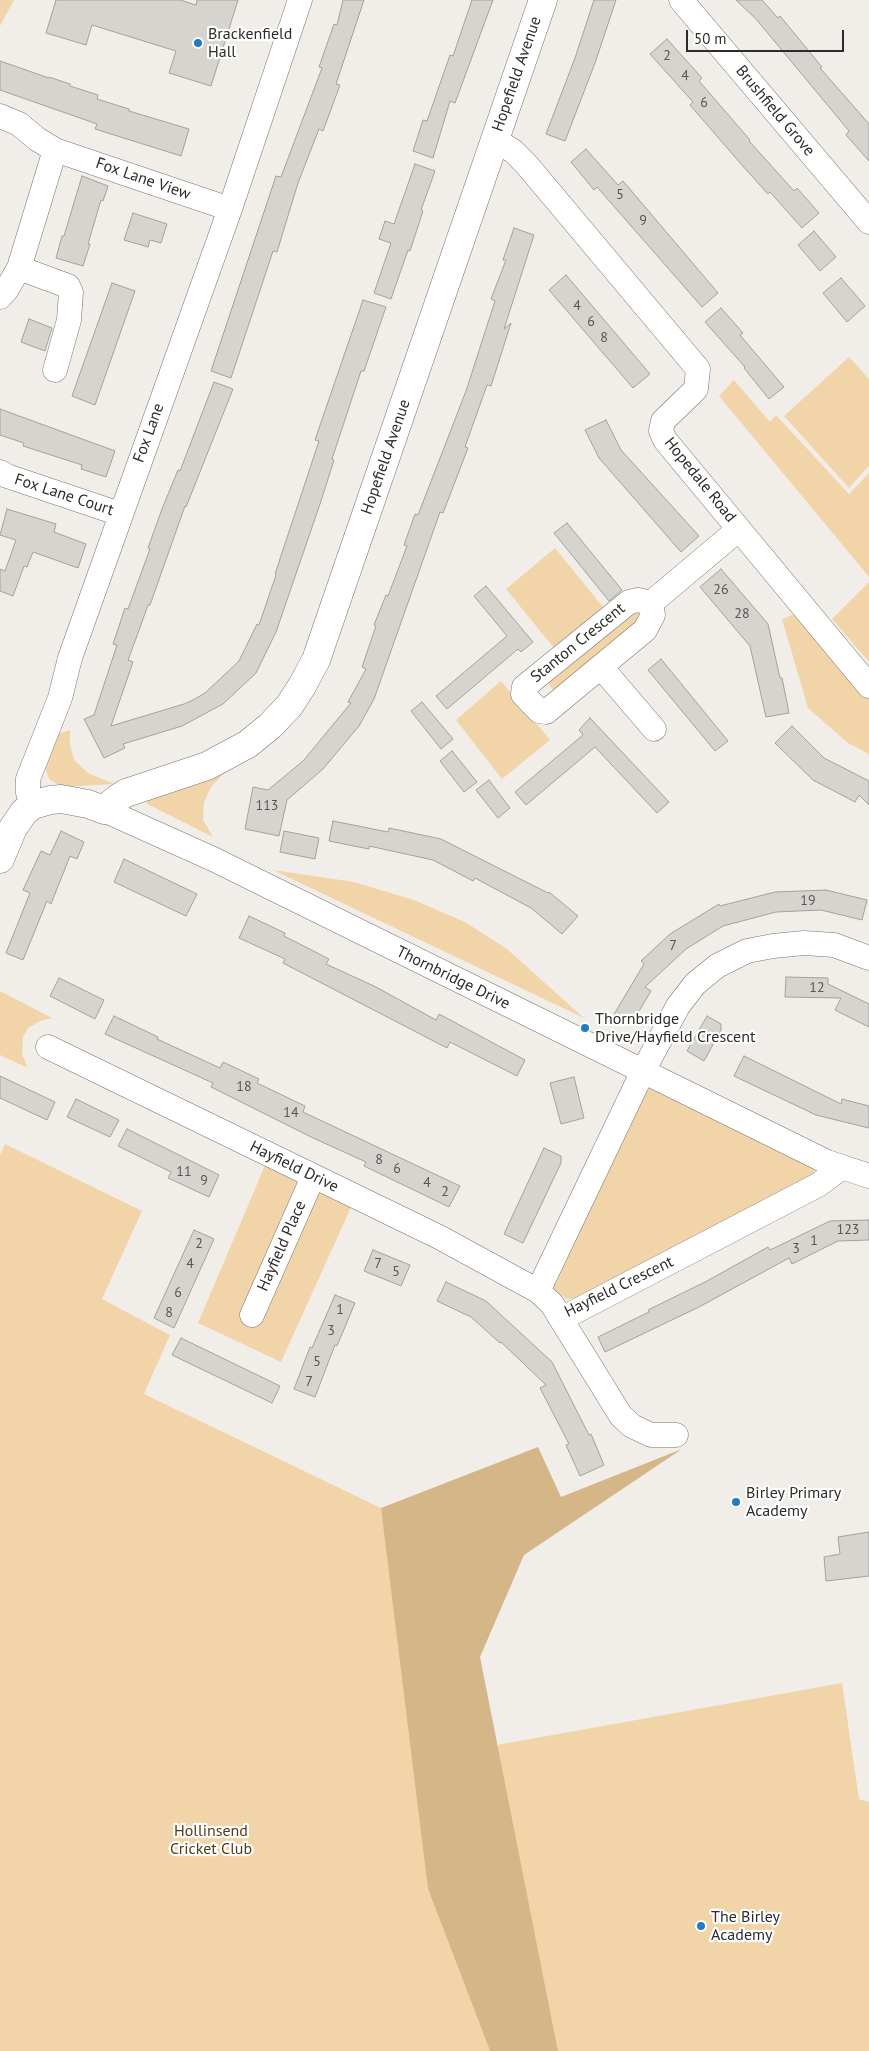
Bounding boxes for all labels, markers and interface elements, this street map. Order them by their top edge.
street label: Hopefield Avenue [488,14,546,134]
scale bar [689,20,846,52]
place label: Brackenfield Hall [208,24,292,62]
text: 50 m [694,29,727,48]
marker: Brackenfield Hall [192,37,204,49]
house number: 2 [663,48,671,64]
street label: Brushfield Grove [731,62,819,160]
house number: 4 [681,68,689,84]
house number: 6 [700,95,708,111]
street label: Fox Lane View [93,154,193,204]
house number: 5 [616,187,624,203]
house number: 9 [639,213,647,229]
house number: 4 [573,298,581,314]
house number: 6 [587,314,595,330]
house number: 8 [600,330,608,346]
street label: Hopefield Avenue [357,397,415,517]
street label: Fox Lane [129,401,169,465]
street label: Hopedale Road [660,434,740,526]
street label: Fox Lane Court [12,470,116,520]
house number: 26 [713,582,729,598]
street label: Stanton Crescent [527,599,629,687]
house number: 28 [734,606,750,622]
house number: 113 [256,798,278,814]
house number: 19 [800,893,816,909]
house number: 7 [669,938,677,954]
street label: Thornbridge Drive [393,942,513,1014]
house number: 12 [809,980,825,996]
place label: Thornbridge Drive/Hayfield Crescent [595,1009,755,1047]
marker: Thornbridge Drive/Hayfield Crescent [579,1022,591,1034]
house number: 18 [236,1079,252,1095]
house number: 14 [283,1105,299,1121]
street label: Hayfield Drive [247,1137,341,1197]
house number: 8 [375,1152,383,1168]
house number: 6 [393,1161,401,1177]
house number: 11 [176,1164,192,1180]
house number: 9 [200,1173,208,1189]
house number: 4 [423,1175,431,1191]
house number: 2 [441,1184,449,1200]
street label: Hayfield Place [254,1198,310,1294]
house number: 123 [837,1222,859,1238]
house number: 1 [810,1233,818,1249]
house number: 2 [195,1236,203,1252]
house number: 3 [792,1241,800,1257]
street label: Hayfield Crescent [561,1252,677,1322]
house number: 4 [186,1256,194,1272]
house number: 7 [374,1256,382,1272]
house number: 5 [392,1264,400,1280]
house number: 6 [174,1285,182,1301]
house number: 1 [336,1302,344,1318]
house number: 8 [165,1305,173,1321]
house number: 3 [327,1323,335,1339]
house number: 5 [313,1354,321,1370]
house number: 7 [305,1374,313,1390]
place label: Birley Primary Academy [746,1483,841,1521]
marker: Birley Primary Academy [730,1496,742,1508]
park label: Hollinsend Cricket Club [170,1821,252,1859]
place label: The Birley Academy [711,1907,780,1945]
marker: The Birley Academy [695,1920,707,1932]

